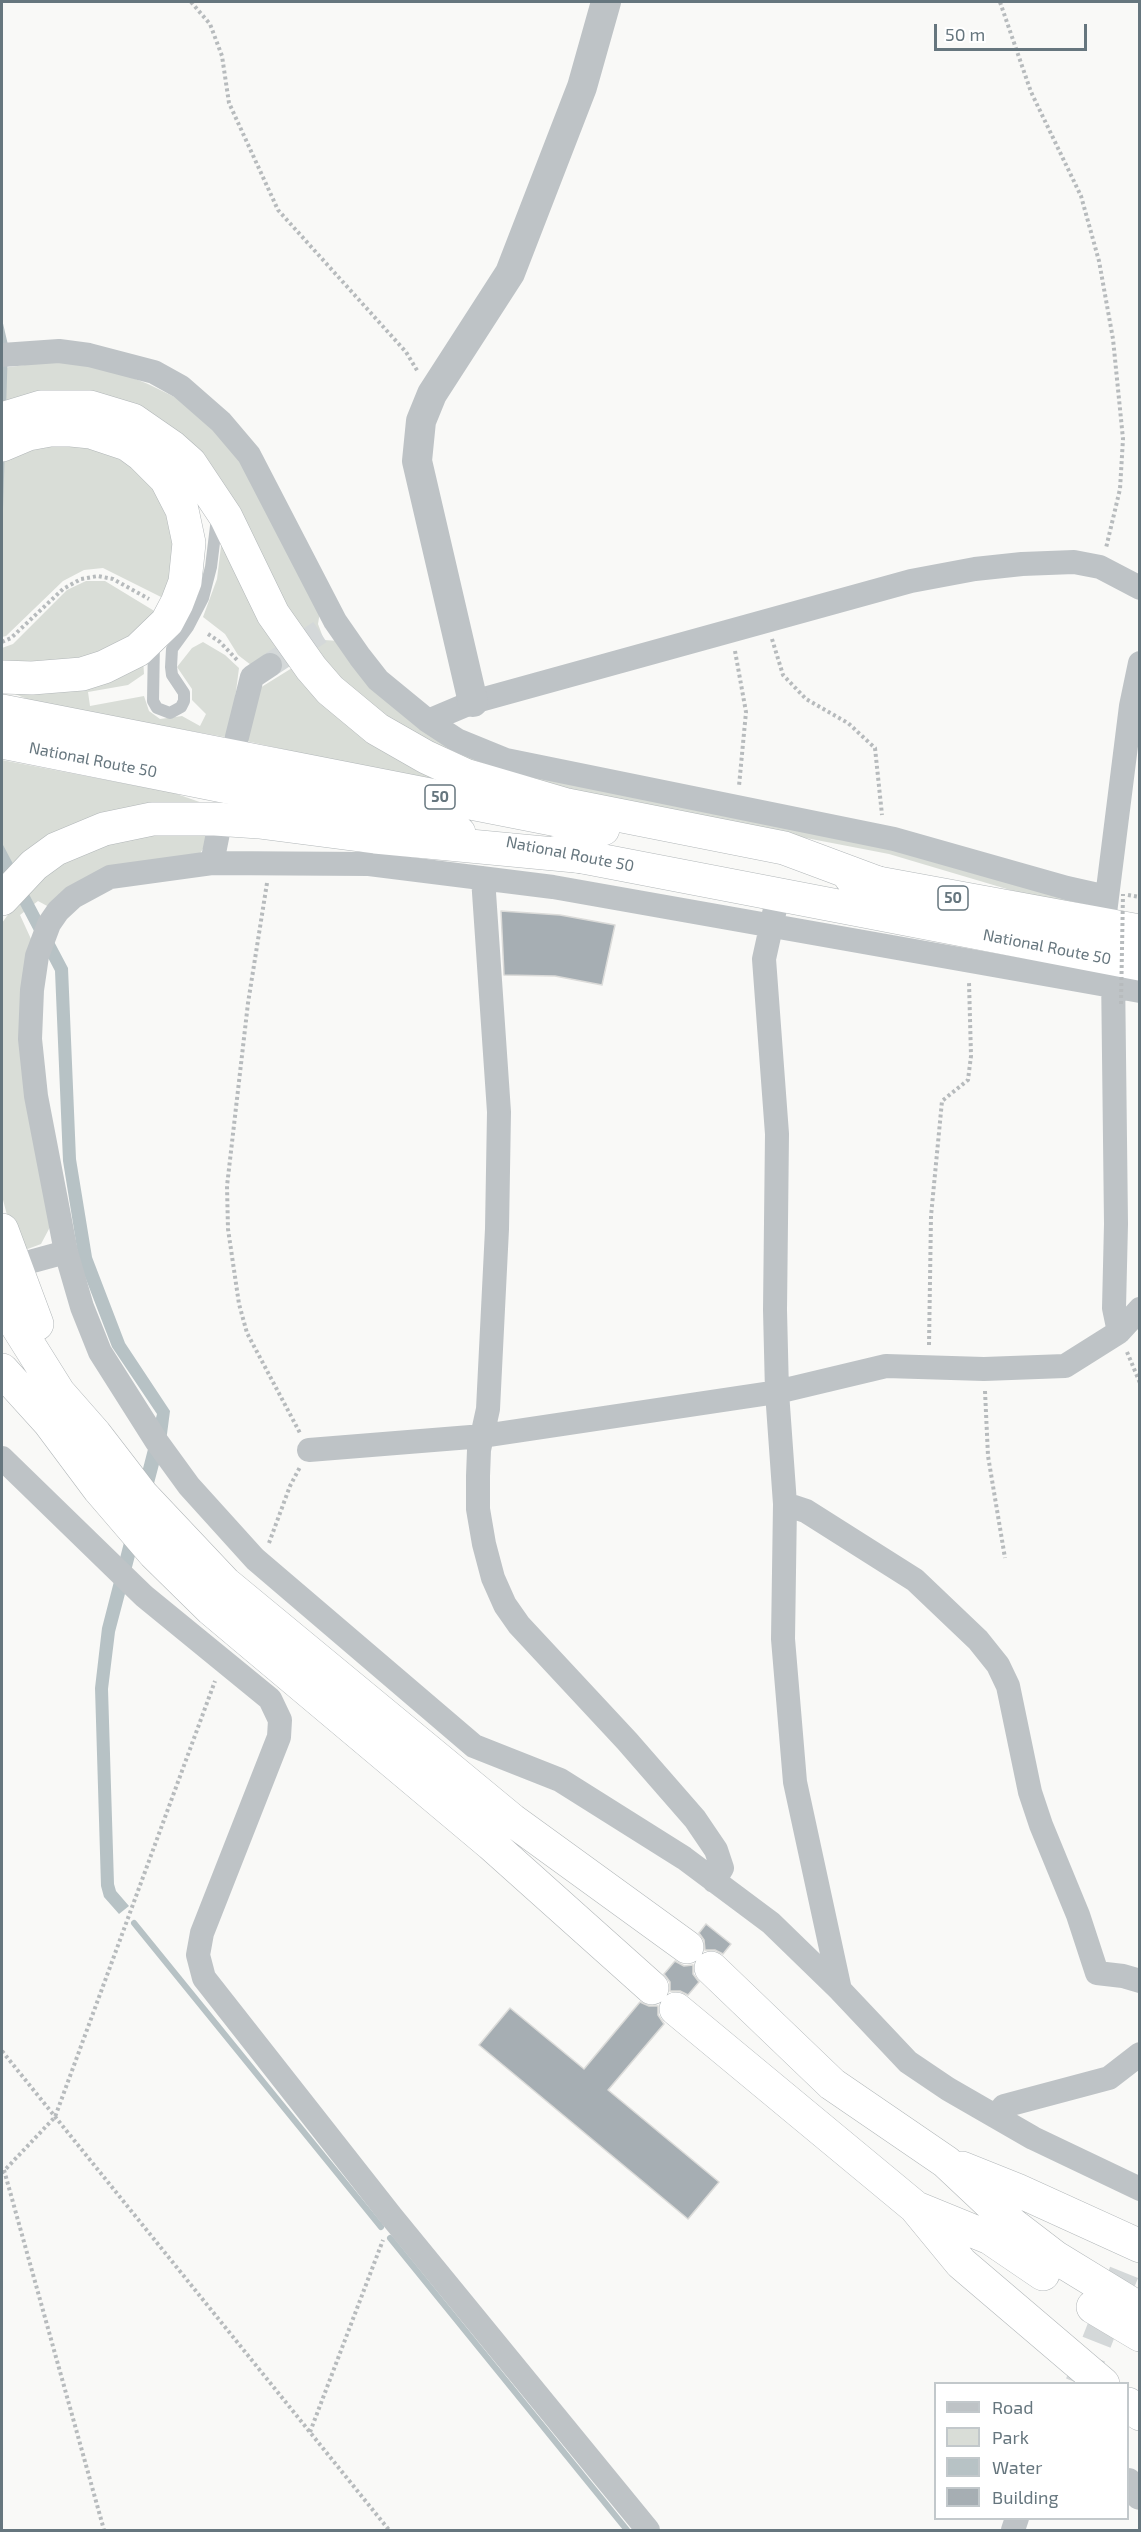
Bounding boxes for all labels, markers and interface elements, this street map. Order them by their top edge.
scale bar [937,12,1090,50]
text: 50 m [945,23,985,45]
street label: National Route 50 [27,738,159,782]
road number: 50 [425,785,455,809]
street label: National Route 50 [504,832,636,876]
road number: 50 [938,886,968,910]
street label: National Route 50 [981,925,1113,969]
legend [934,2382,1129,2520]
text: Road [992,2396,1033,2418]
text: Park [992,2426,1029,2448]
text: Water [992,2456,1042,2478]
text: Building [992,2486,1059,2508]

